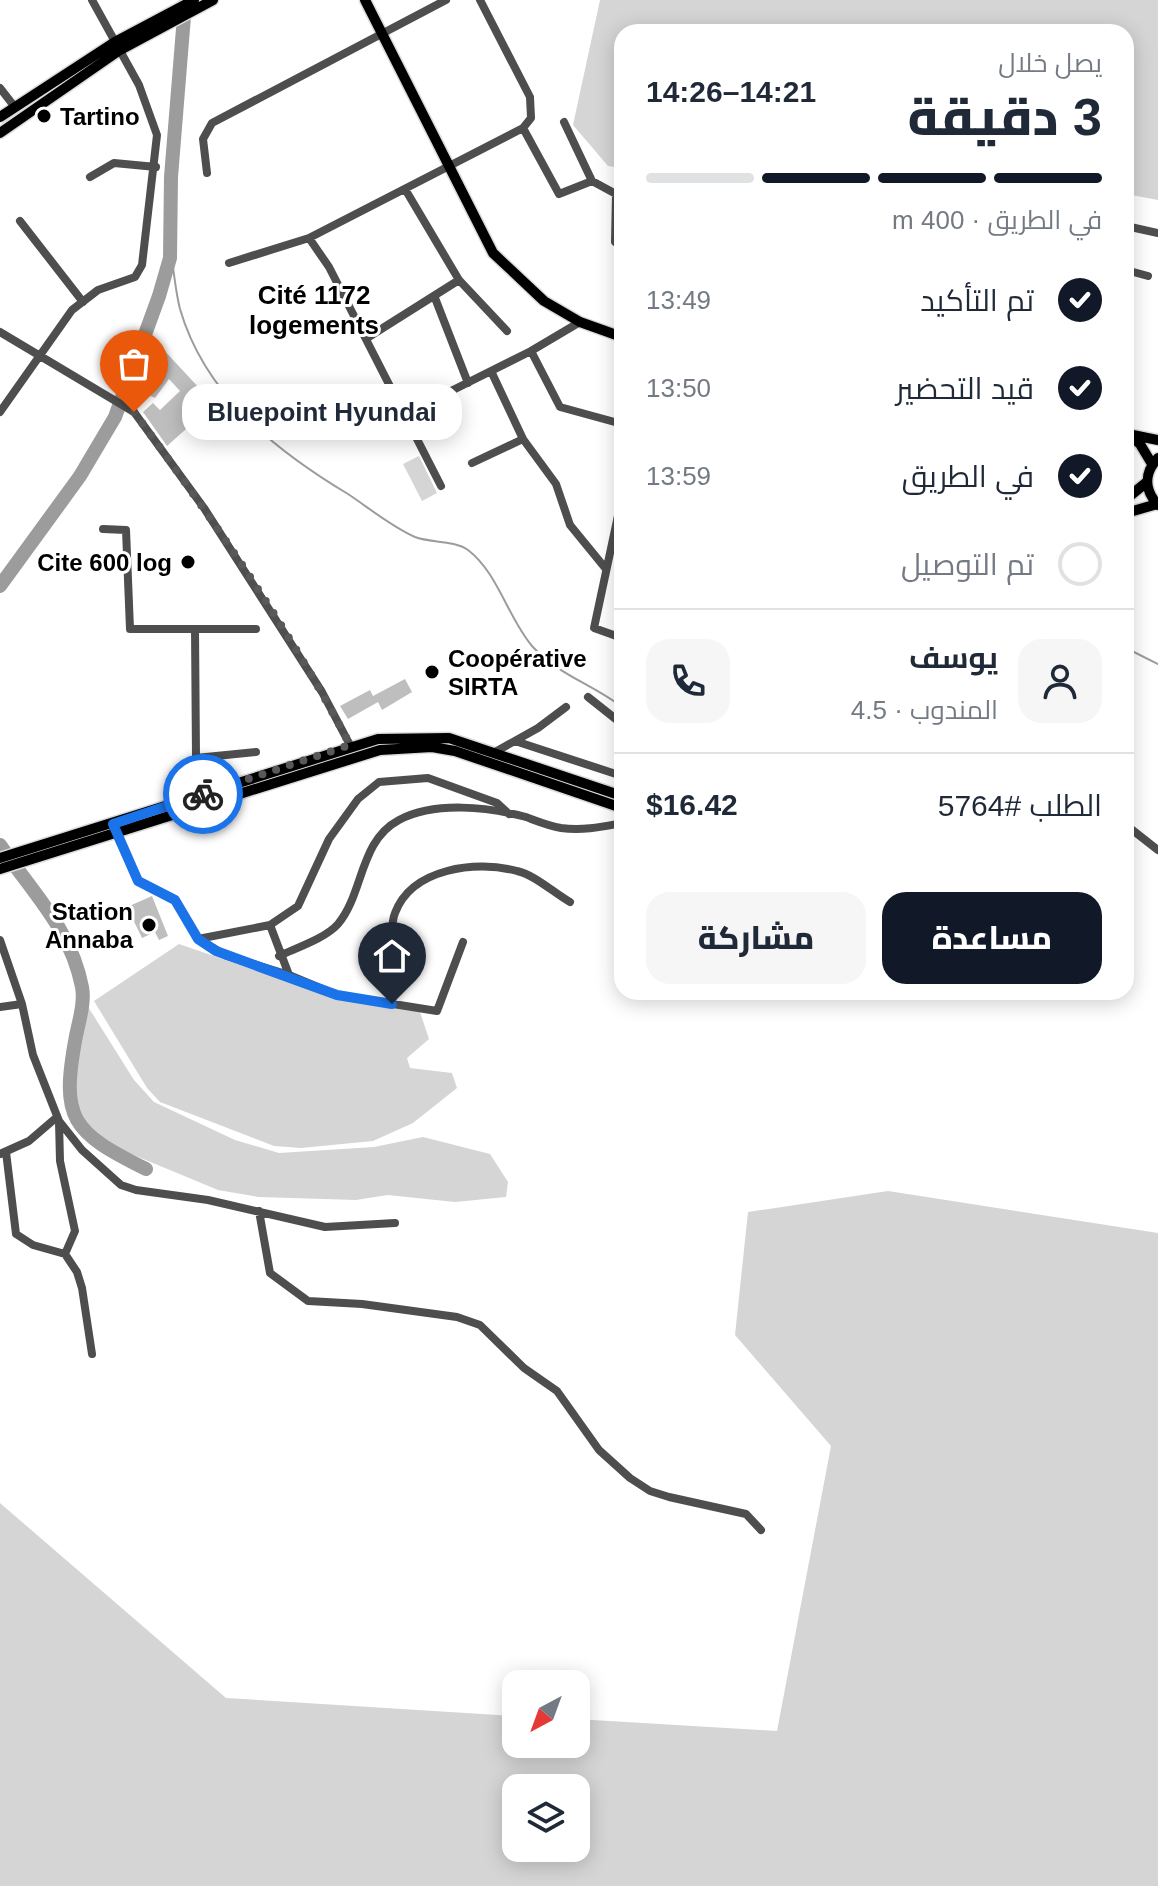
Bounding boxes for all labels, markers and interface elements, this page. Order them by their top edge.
text: يصل خلال [998,48,1102,78]
text: 14:21–14:26 [646,75,816,108]
text: 3 دقيقة [908,88,1102,146]
place label: Tartino [60,103,140,130]
marker: Tartino [35,107,53,125]
text: في الطريق · 400 m [892,205,1102,235]
icon: check [1058,278,1102,322]
district label: Cité 1172 logements [249,280,379,340]
text: تم التأكيد [920,284,1034,317]
text: 13:49 [646,285,711,315]
pin [100,330,168,412]
icon: bag [112,342,156,386]
icon: check [1058,366,1102,410]
text: قيد التحضير [896,372,1034,405]
text: 13:50 [646,373,711,403]
callout: Bluepoint Hyundai [182,384,462,440]
text: Bluepoint Hyundai [207,397,437,427]
icon: check [1058,454,1102,498]
text: في الطريق [902,460,1034,493]
text: 13:59 [646,461,711,491]
text: تم التوصيل [901,548,1034,581]
place label: Cite 600 log [37,549,172,576]
marker: Cite 600 log [179,553,197,571]
button: phone [646,639,730,723]
button: person [1018,639,1102,723]
text: يوسف [909,641,998,674]
place label: Coopérative SIRTA [448,645,587,700]
marker: Coopérative SIRTA [423,663,441,681]
text: المندوب · 4.5 [851,695,998,725]
courier [163,754,243,834]
icon: bike [181,772,225,816]
text: $16.42 [646,788,738,821]
text: الطلب #5764 [938,789,1102,822]
button: مشاركة [646,892,866,984]
button: مساعدة [882,892,1102,984]
place label: Station Annaba [45,898,134,953]
marker: Station Annaba [140,916,158,934]
pin [358,922,426,1004]
icon: home [370,934,414,978]
north arrow [502,1670,590,1758]
map controls [502,1670,590,1862]
button: layers [502,1774,590,1862]

